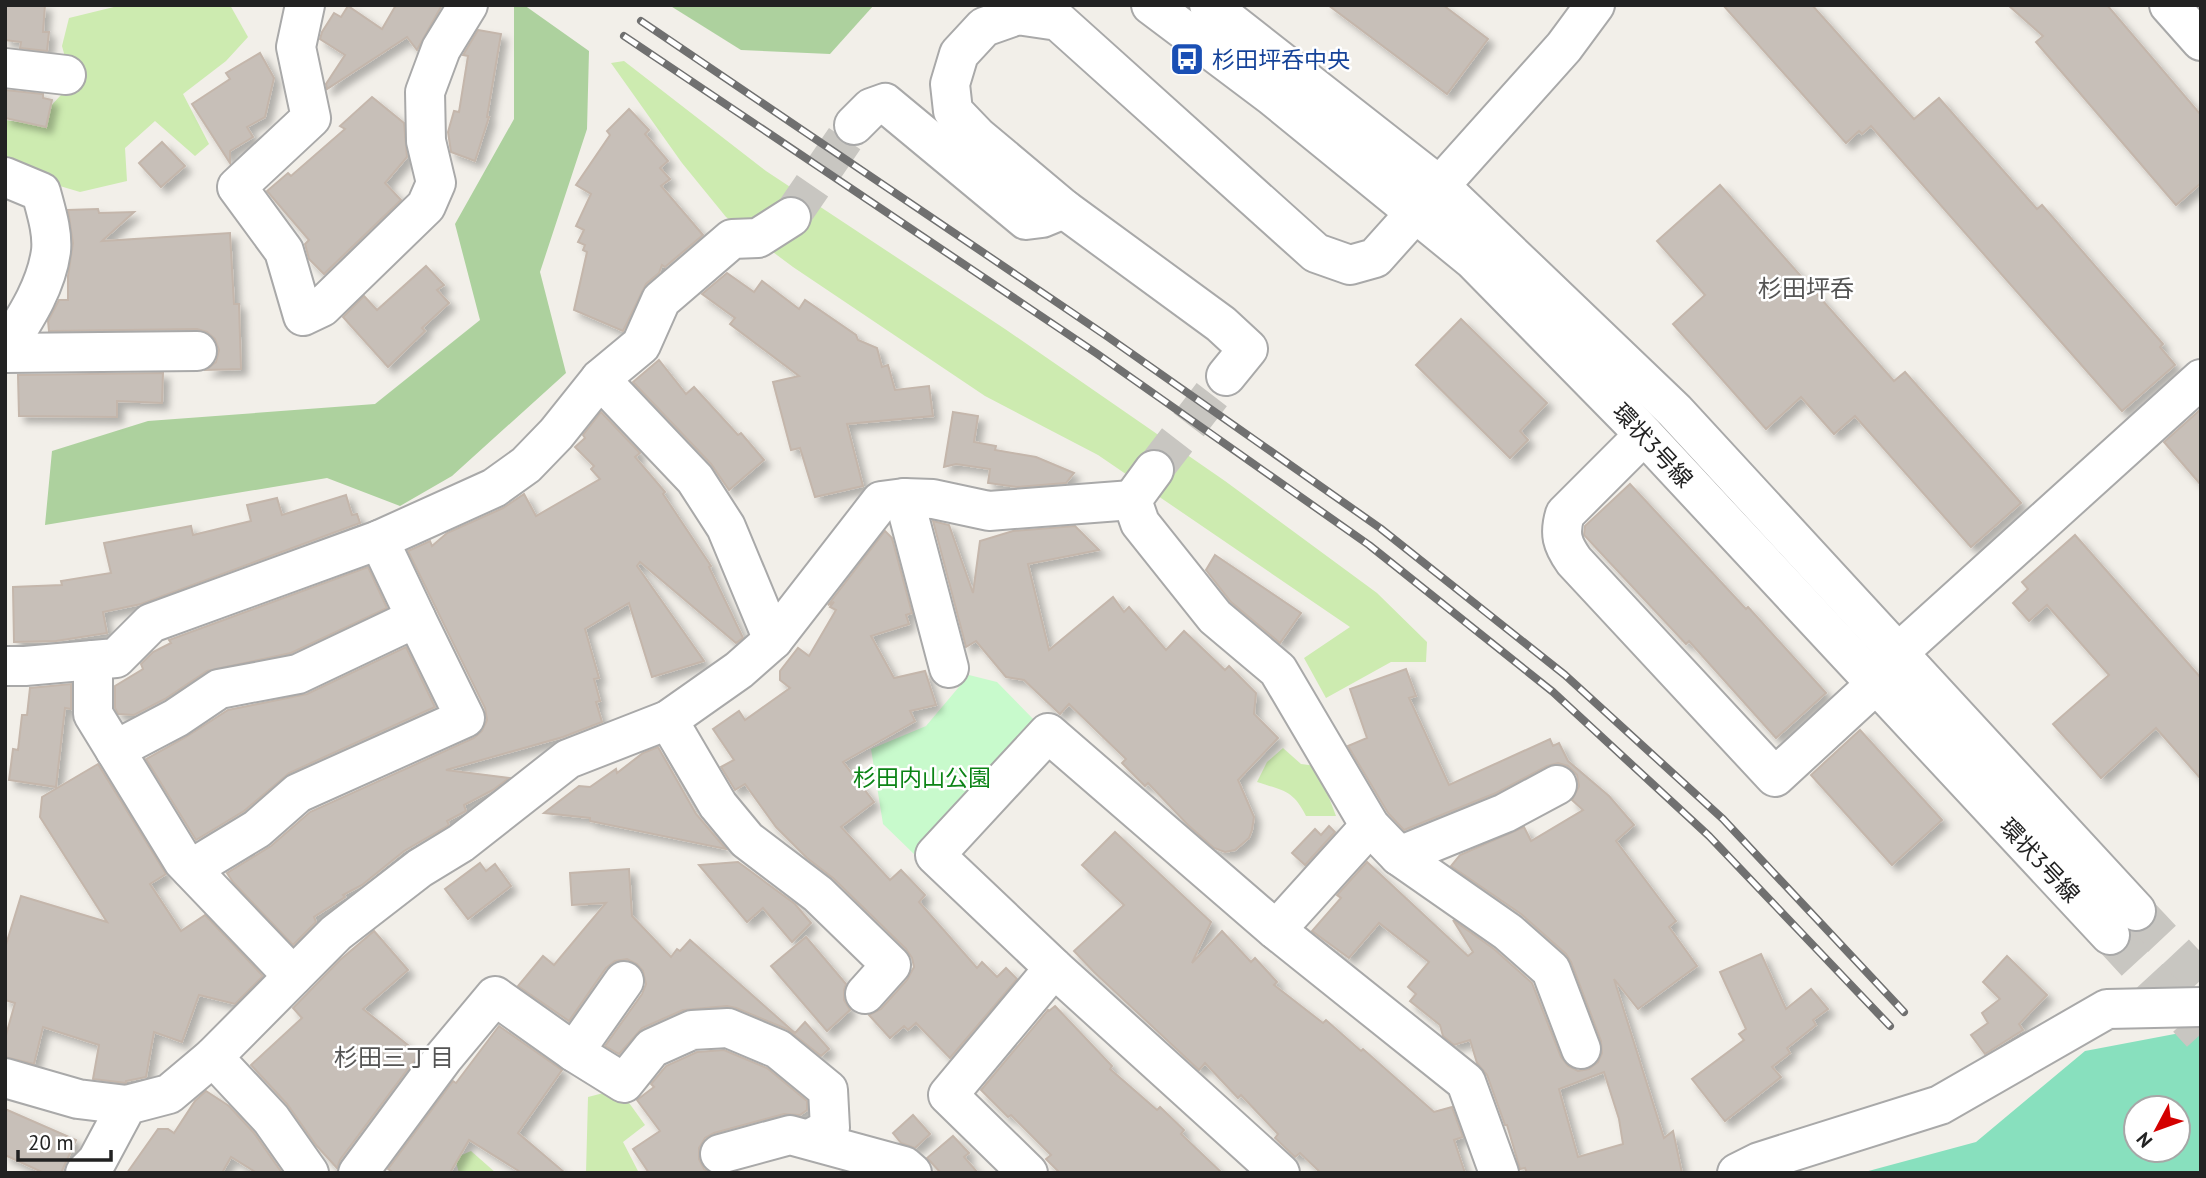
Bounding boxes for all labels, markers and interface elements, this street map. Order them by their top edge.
bus stop icon: 杉田坪呑中央 [1168,40,1206,78]
place label: 杉田坪呑中央 [1212,45,1350,74]
district label: 杉田坪呑 [1758,273,1854,304]
street label: 環状3号線 [1607,397,1699,493]
park label: 杉田内山公園 [853,763,991,792]
street label: 環状3号線 [1994,812,2086,908]
district label: 杉田三丁目 [334,1042,454,1073]
north arrow [2122,1094,2192,1164]
scale bar [18,1118,110,1162]
text: N [2131,1128,2157,1153]
text: 20 m [28,1129,74,1156]

